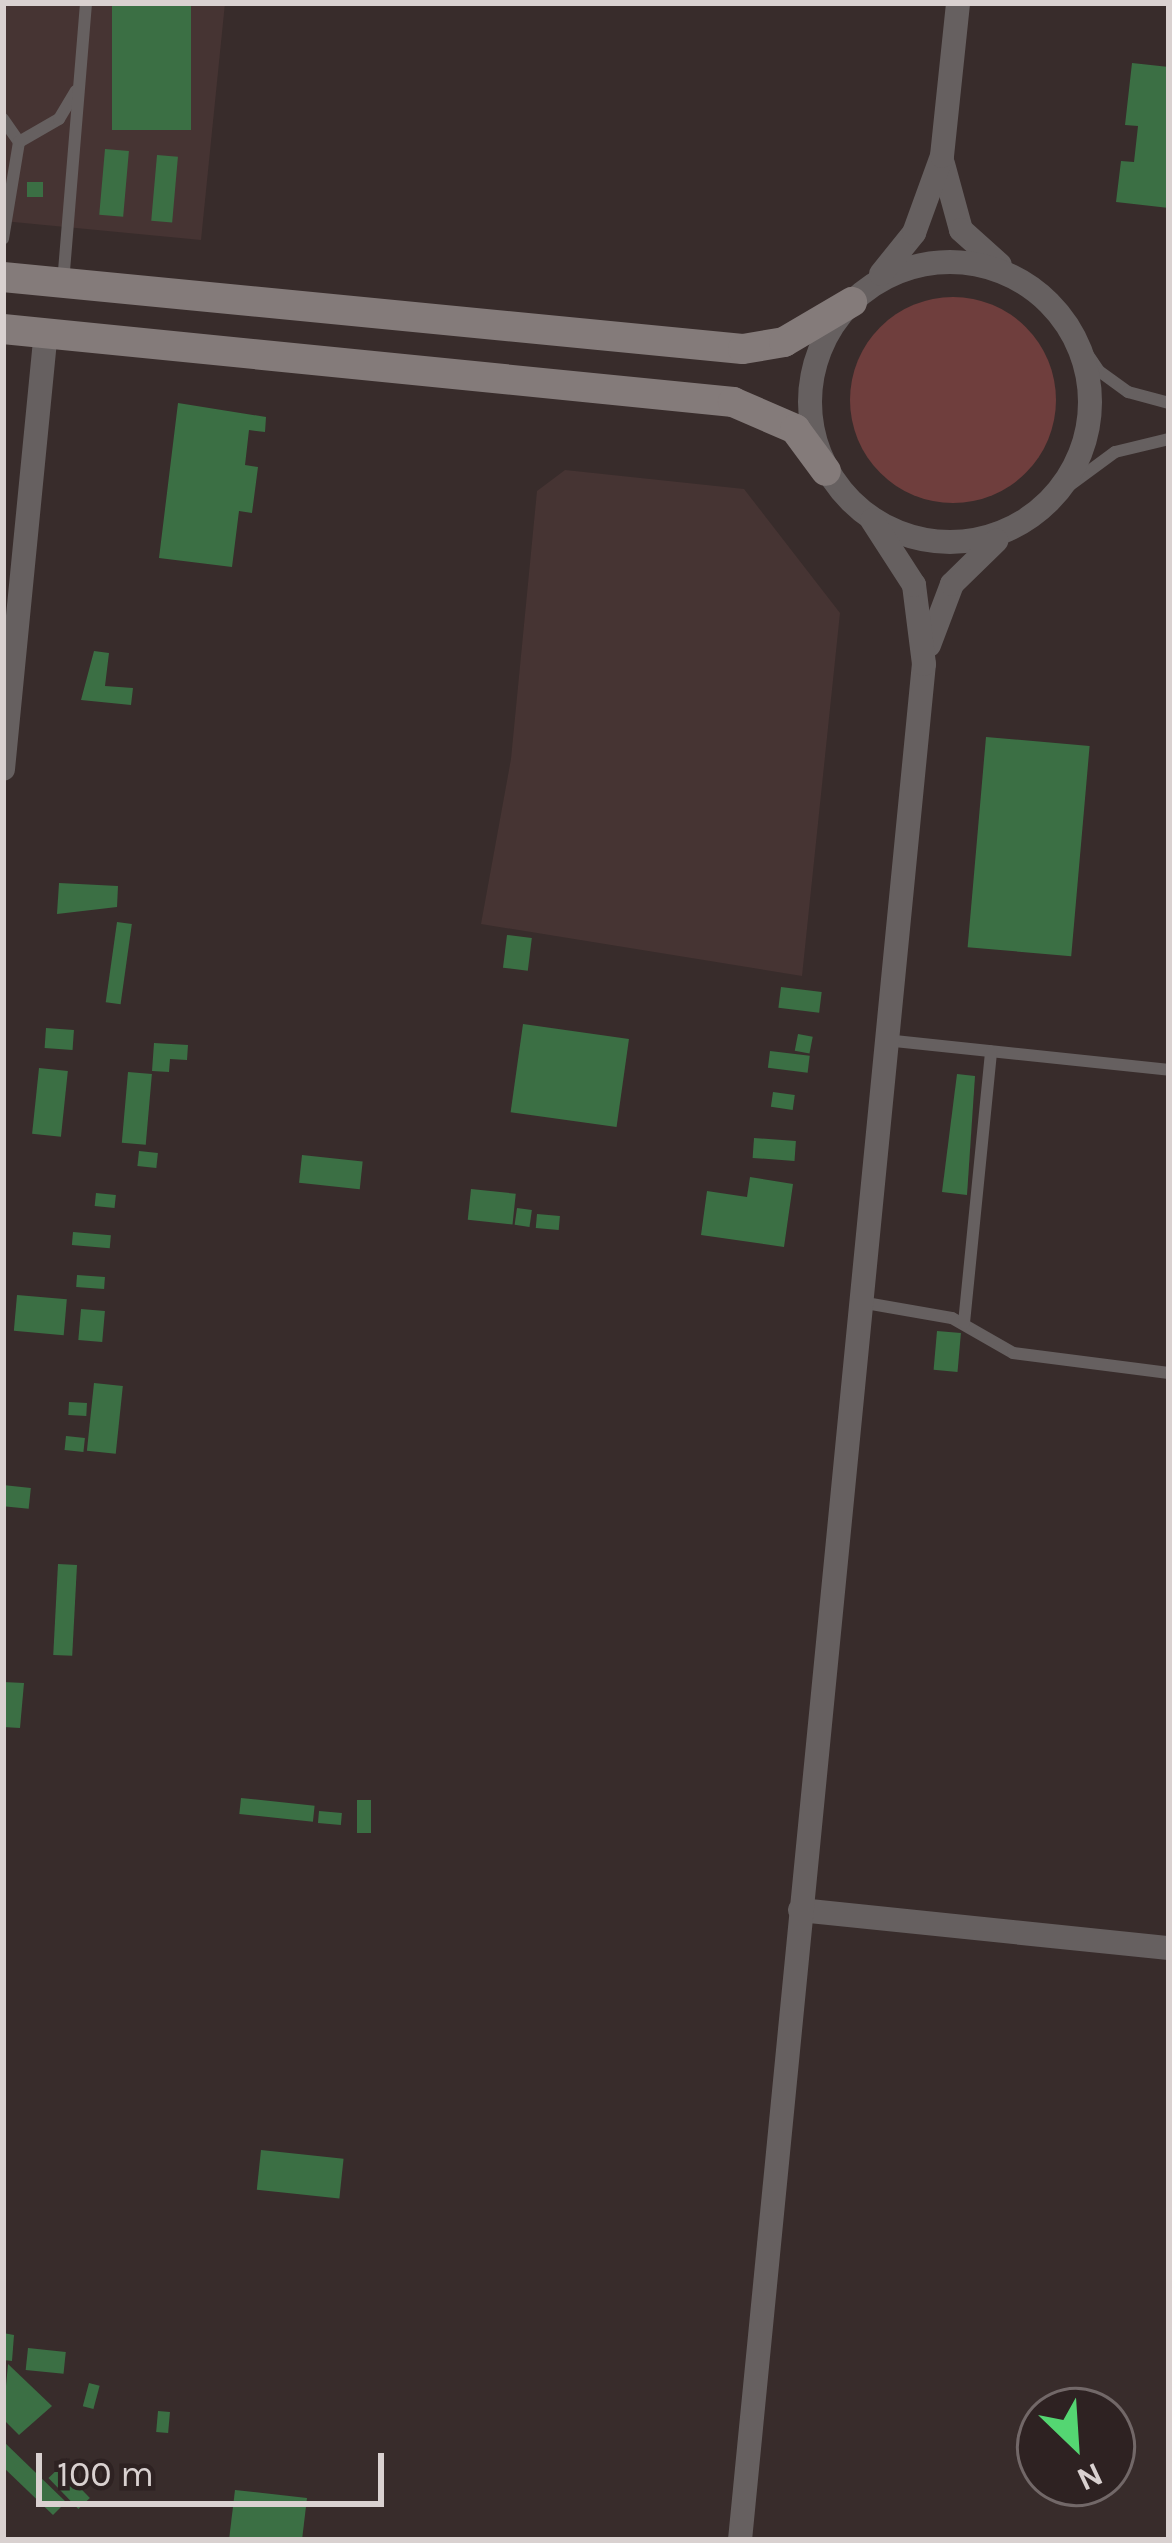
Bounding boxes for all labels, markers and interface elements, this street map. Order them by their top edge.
north arrow [1016,2387,1136,2507]
scale bar [42,2429,390,2503]
text: 100 m [57,2453,154,2495]
text: N [1071,2455,1109,2499]

